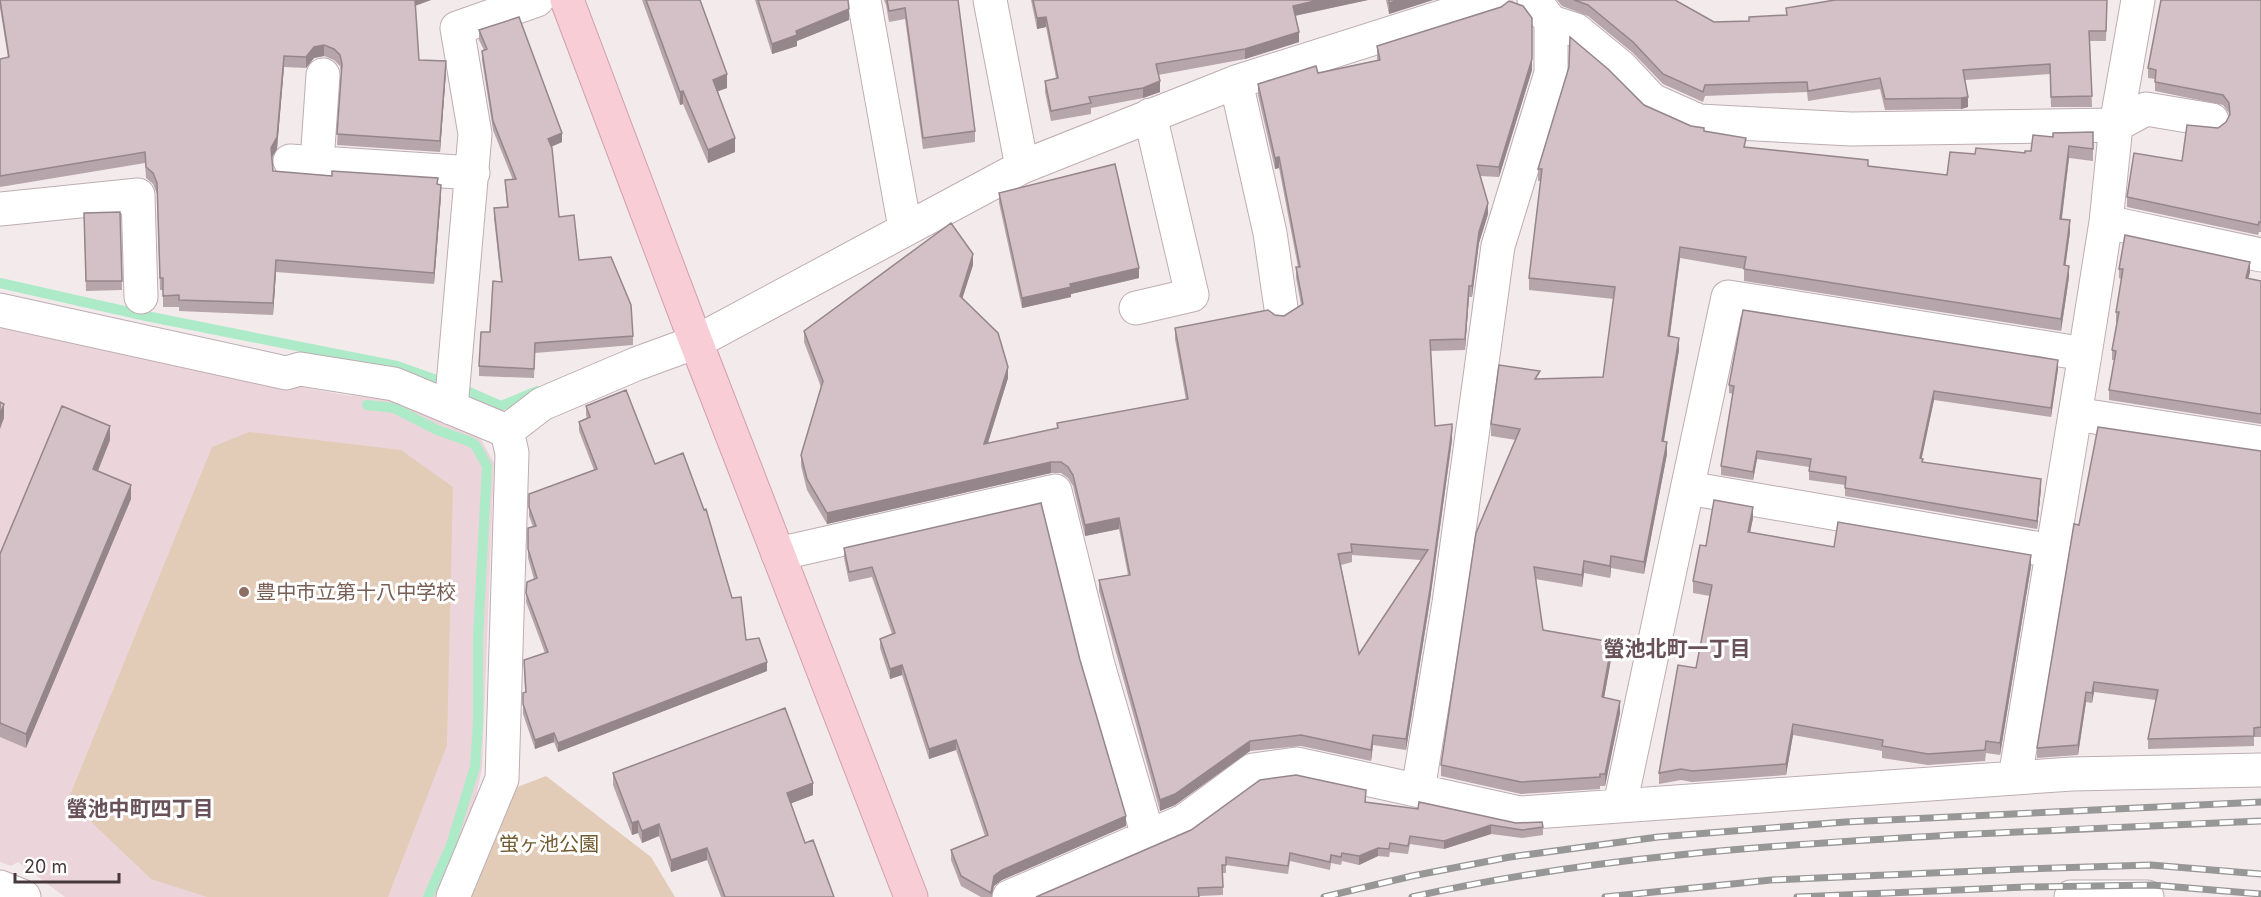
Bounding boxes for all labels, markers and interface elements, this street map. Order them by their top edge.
place label: 豊中市立第十八中学校 [256,580,456,604]
marker: 豊中市立第十八中学校 [237,585,251,599]
district label: 螢池北町一丁目 [1604,636,1751,661]
district label: 螢池中町四丁目 [67,796,214,821]
park label: 蛍ヶ池公園 [499,832,599,856]
scale bar [15,846,118,884]
text: 20 m [24,856,67,877]

